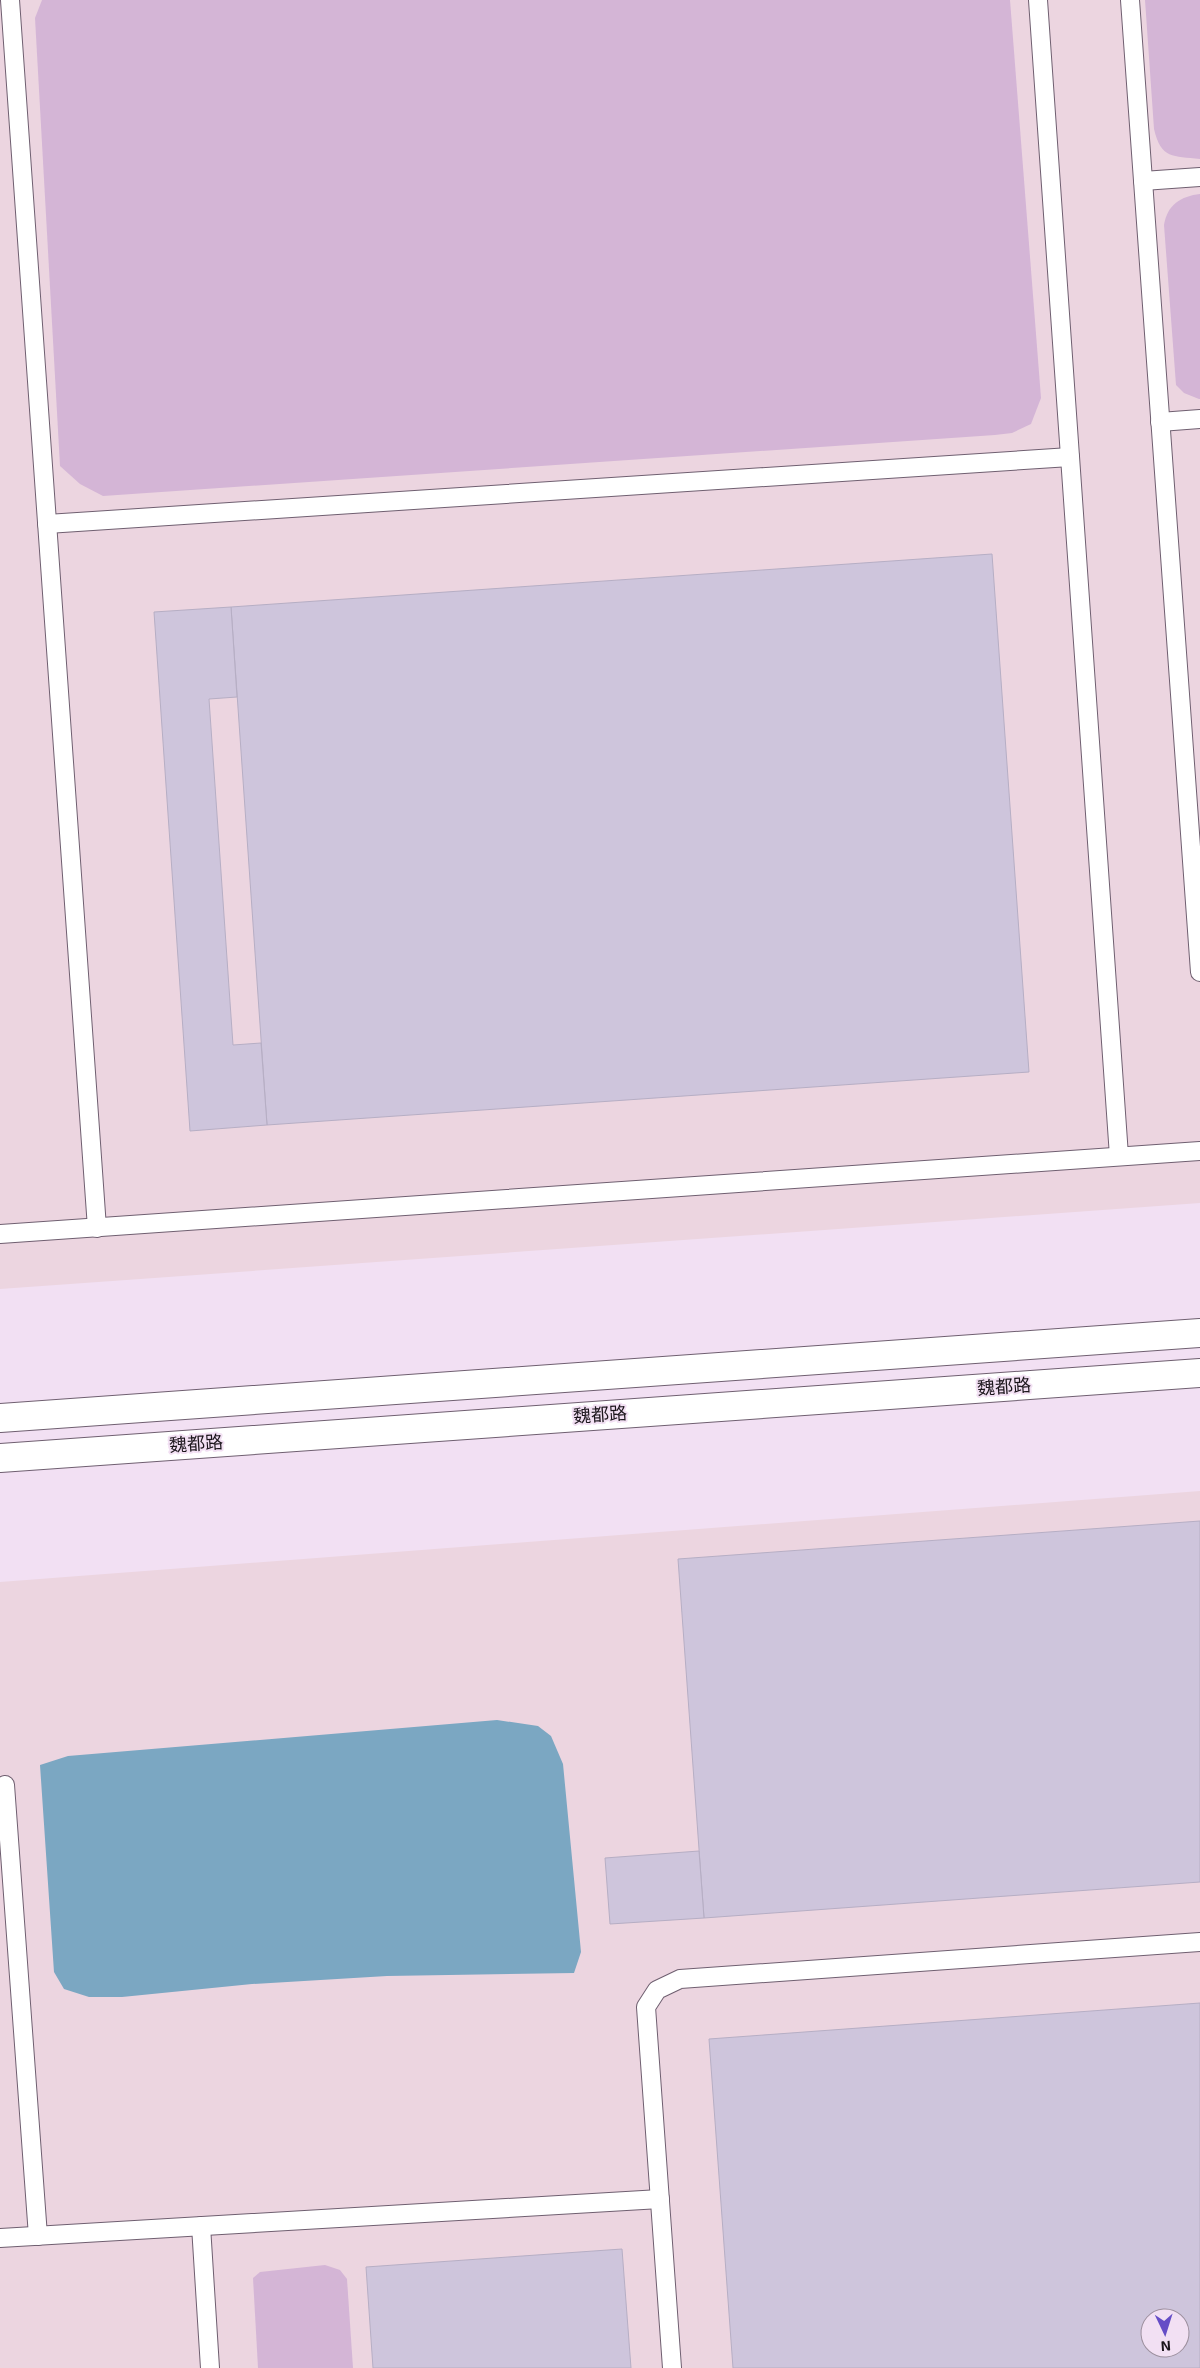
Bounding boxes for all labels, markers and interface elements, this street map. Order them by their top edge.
street label: 魏都路 [976,1373,1032,1399]
street label: 魏都路 [572,1401,628,1427]
street label: 魏都路 [168,1430,224,1456]
north arrow [1140,2308,1190,2358]
text: N [1160,2338,1172,2355]

